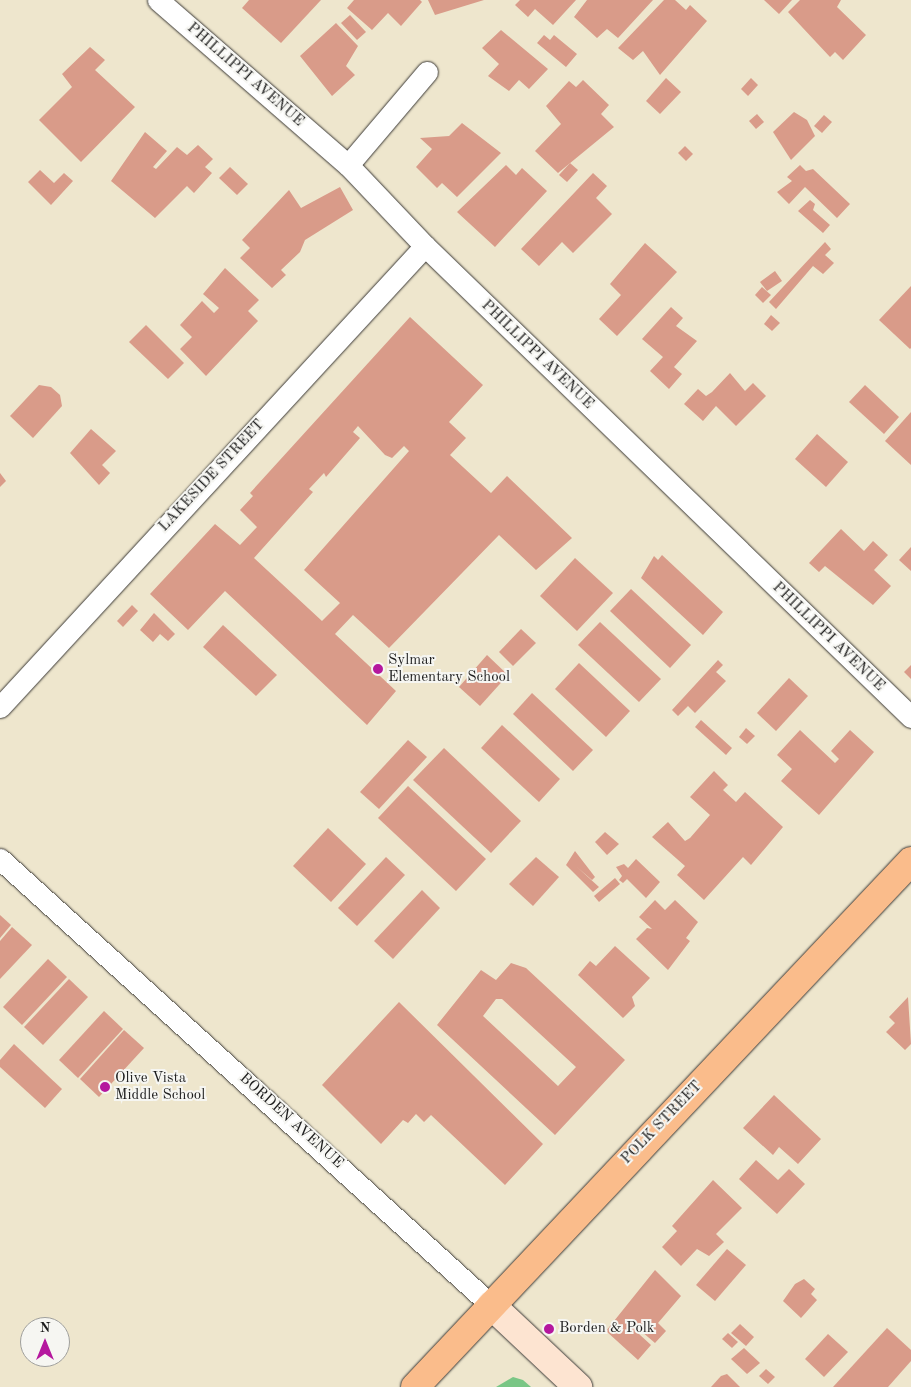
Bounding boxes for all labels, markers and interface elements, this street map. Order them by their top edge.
street label: PHILLIPPI AVENUE [183,19,307,131]
street label: PHILLIPPI AVENUE [477,297,597,413]
street label: LAKESIDE STREET [155,416,269,536]
street label: PHILLIPPI AVENUE [768,579,888,695]
place label: Sylmar Elementary School [388,651,510,686]
marker: Sylmar Elementary School [372,663,384,675]
place label: Olive Vista Middle School [115,1069,205,1104]
street label: BORDEN AVENUE [235,1070,347,1172]
street label: POLK STREET [618,1078,706,1168]
marker: Olive Vista Middle School [99,1081,111,1093]
north arrow [20,1317,70,1367]
place label: Borden & Polk [559,1320,655,1338]
text: N [40,1321,50,1335]
marker: Borden & Polk [543,1323,555,1335]

